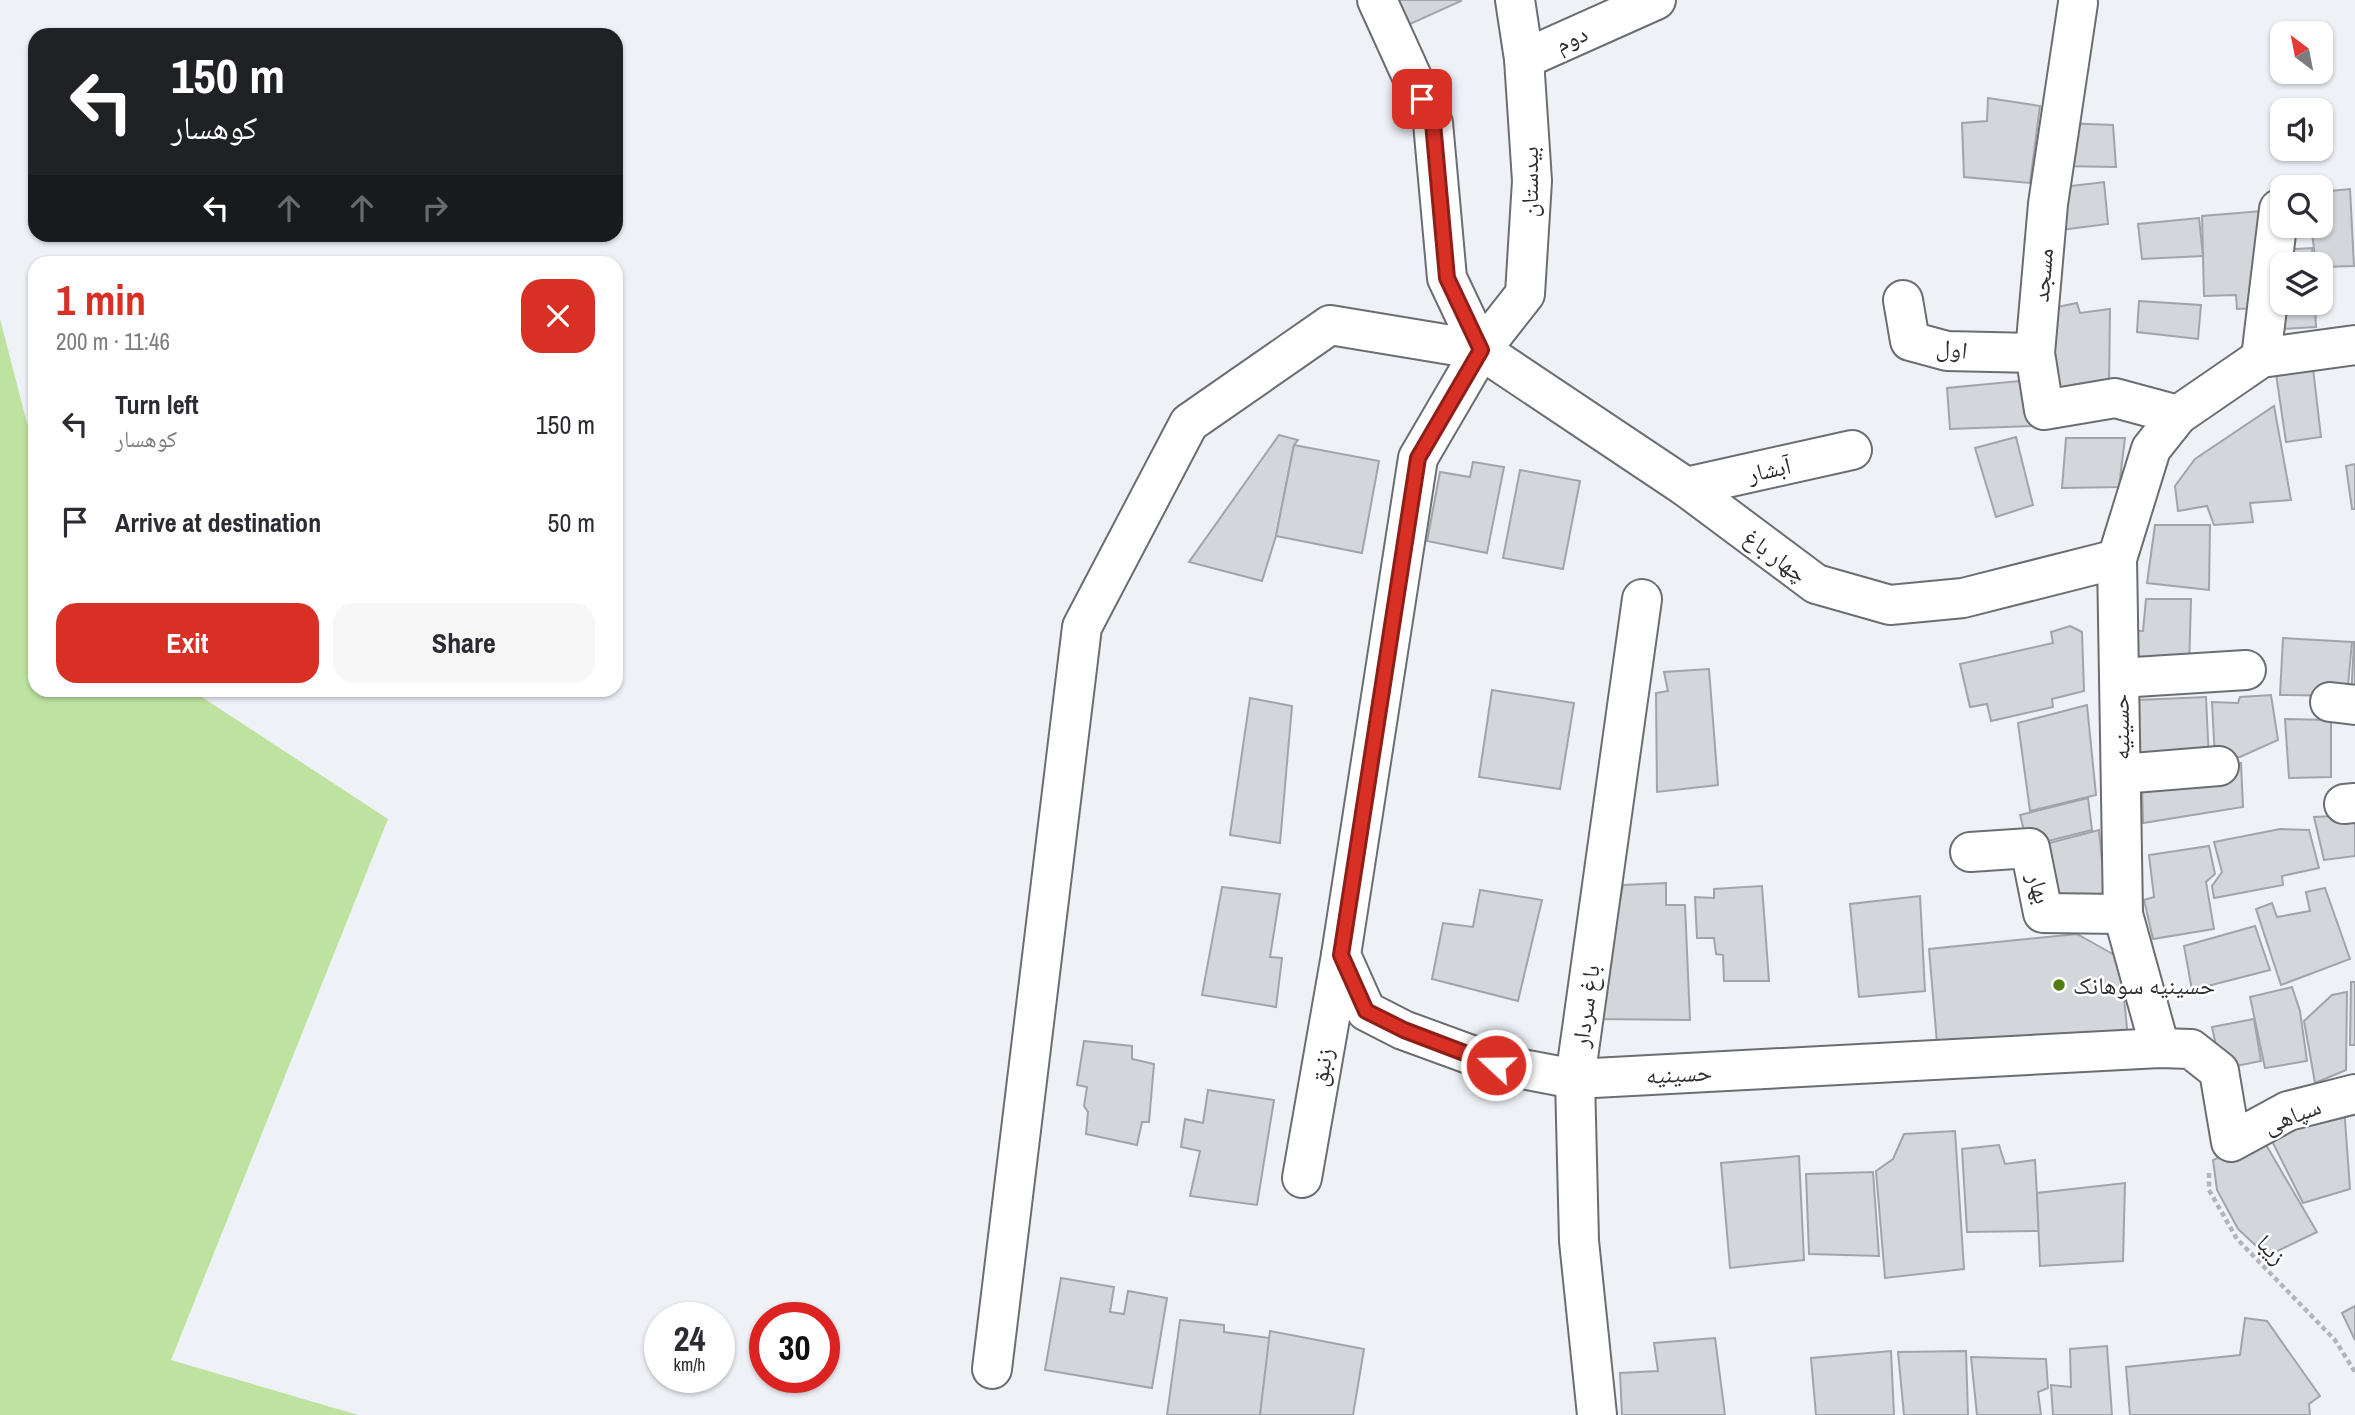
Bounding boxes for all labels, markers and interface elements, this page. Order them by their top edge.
street label: دوم [1549,17,1593,60]
north arrow [2270,21,2333,84]
map controls [2270,21,2333,315]
text: 150 m [171,42,285,108]
icon: left [56,56,147,147]
pin [1392,69,1452,129]
icon: arrive [1403,80,1441,118]
button: sound [2270,98,2333,161]
text: کوهسار [171,106,257,149]
street label: بیدستان [1513,146,1545,218]
button: search [2270,175,2333,238]
icon: left [197,189,235,227]
icon: ahead [270,189,308,227]
icon: ahead [343,189,381,227]
icon: right [416,189,454,227]
street label: مسجد [2024,247,2060,303]
button: layers [2270,252,2333,315]
text: 1 min [56,272,146,328]
button: close [521,279,595,353]
text: 200 m · 11:46 [56,326,170,357]
street label: اول [1935,330,1969,366]
text: Turn left [115,387,199,422]
icon: left [56,405,94,443]
text: 150 m [536,407,595,442]
text: کوهسار [115,423,177,454]
street label: آبشار [1743,448,1795,490]
icon: arrive [56,503,94,541]
text: Arrive at destination [115,505,321,540]
text: 50 m [548,505,595,540]
street label: چهار باغ [1737,520,1815,590]
button: Exit [56,603,319,683]
button: Share [333,603,595,683]
street label: حسینیه [2103,694,2137,760]
street label: بهار [2020,868,2060,907]
street label: باغ سردار [1563,963,1607,1050]
place label: حسینیه سوهانک [2073,969,2215,1001]
marker: حسینیه سوهانک [2051,977,2067,993]
position arrow [1459,1028,1533,1102]
street label: زنبق [1302,1045,1340,1089]
street label: حسینیه [1645,1055,1713,1091]
street label: سپاهی [2259,1089,2325,1141]
street label: زیبا [2250,1227,2294,1271]
speed limit sign: 30 [749,1302,840,1393]
text: 24 [674,1315,705,1362]
text: km/h [674,1352,706,1377]

